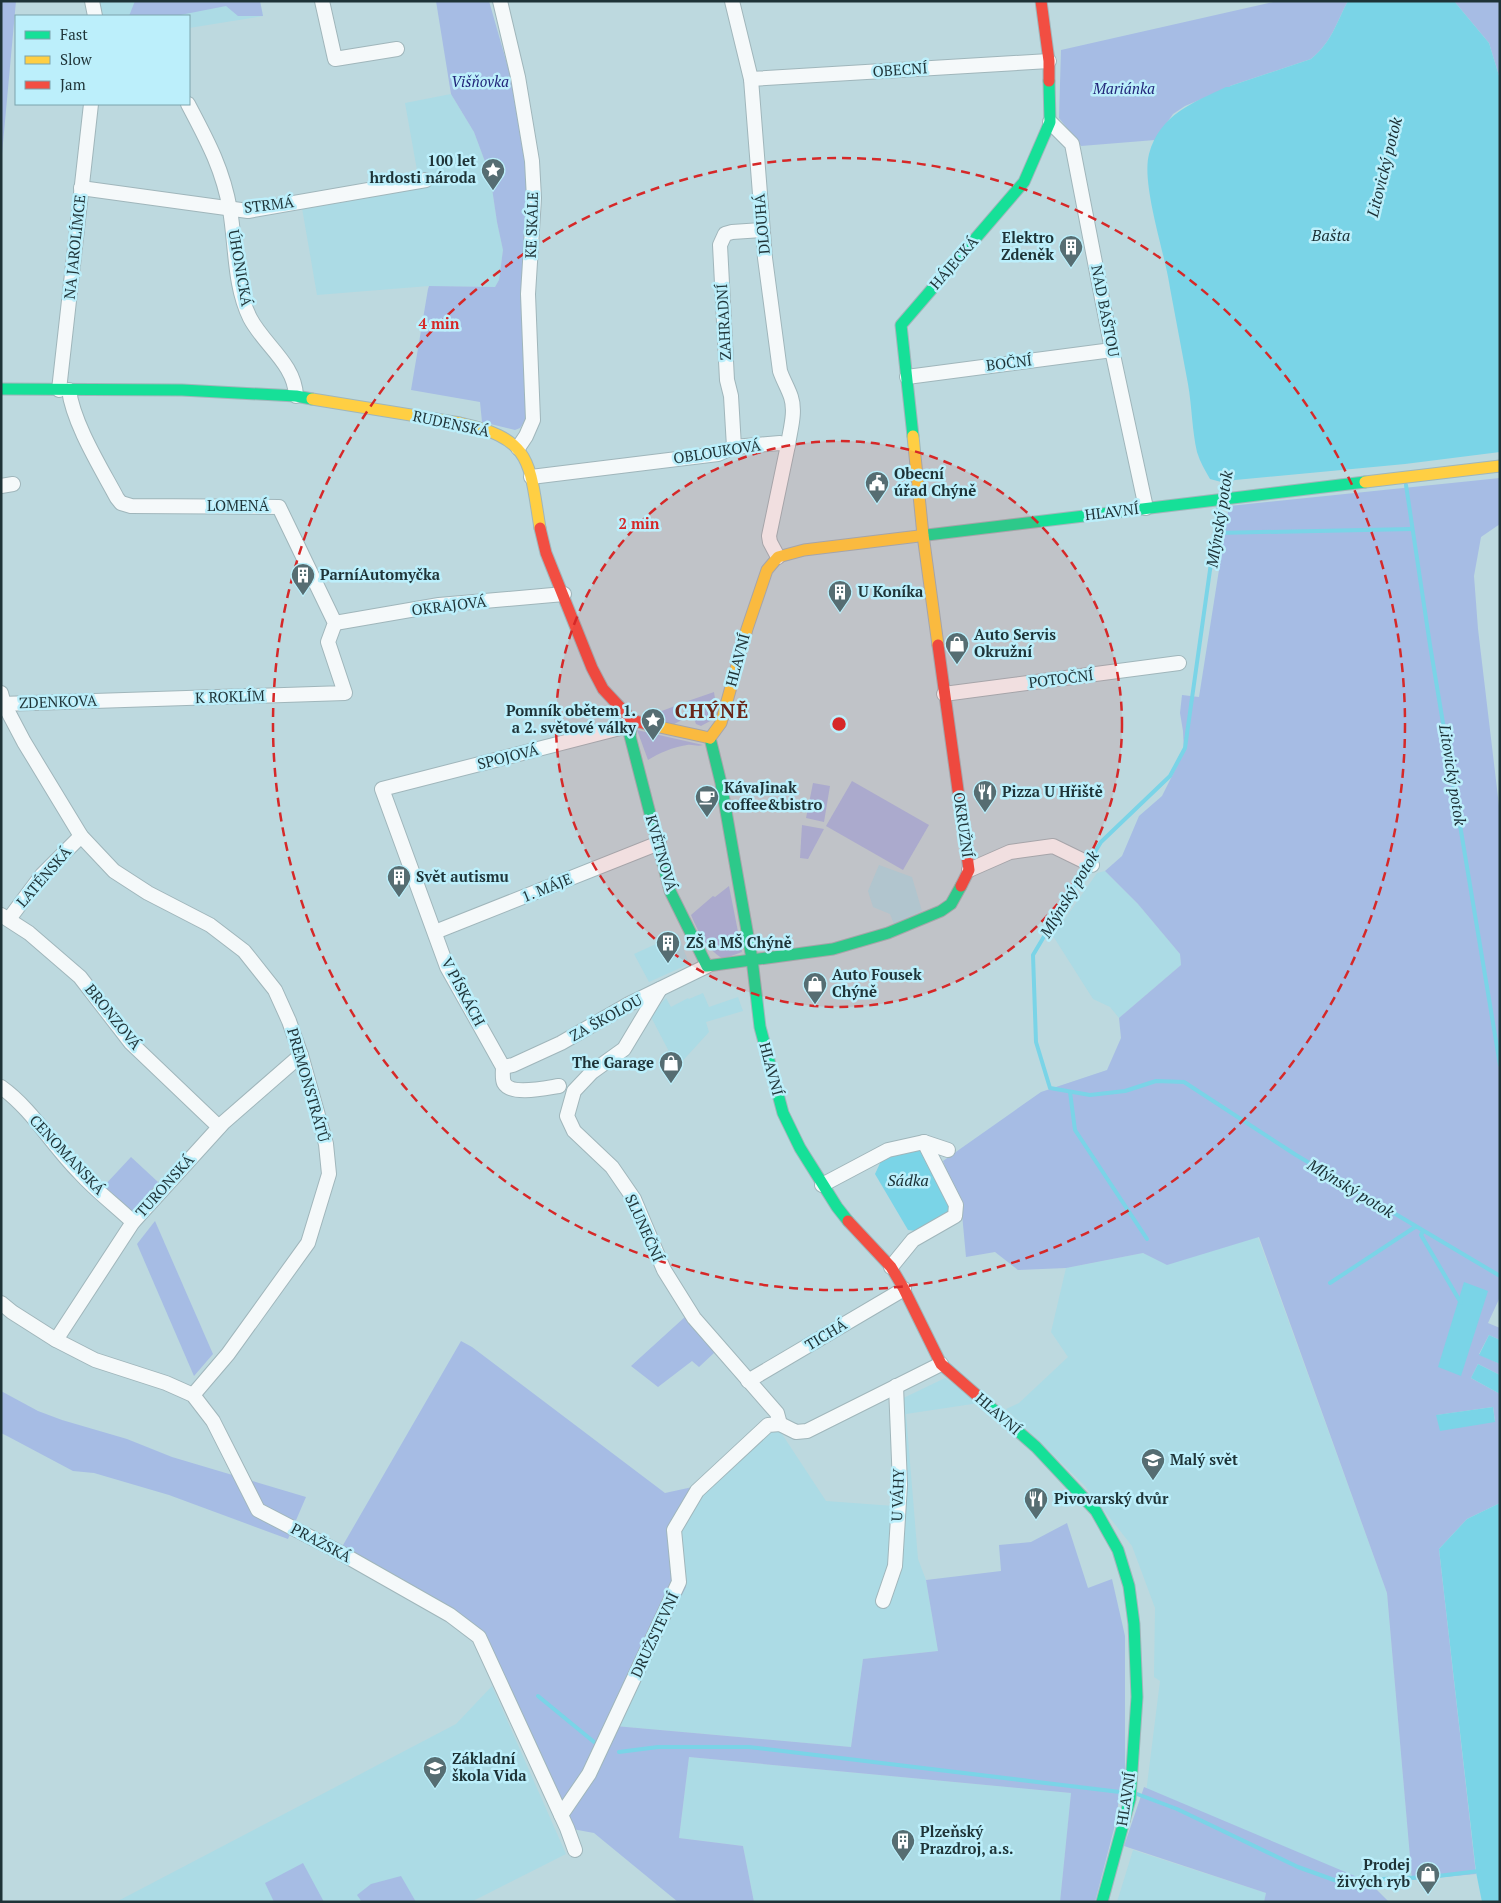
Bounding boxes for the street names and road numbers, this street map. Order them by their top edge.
street label: OBECNÍ [872,57,929,81]
street label: STRMÁ [243,191,296,217]
street label: KE SKÁLE [520,191,542,259]
street label: DLOUHÁ [748,192,774,255]
street label: NA JAROLÍMCE [59,194,89,300]
street label: ÚHONICKÁ [224,228,258,309]
street label: HÁJECKÁ [925,231,982,293]
street label: NAD BAŠTOU [1087,263,1125,358]
street label: ZAHRADNÍ [711,283,735,361]
street label: BOČNÍ [985,349,1034,375]
street label: RUDENSKÁ [411,405,492,441]
street label: OBLOUKOVÁ [672,434,763,468]
street label: LOMENÁ [207,495,270,515]
street label: HLAVNÍ [1084,498,1141,524]
street label: OKRAJOVÁ [410,590,488,620]
street label: HLAVNÍ [720,630,754,689]
street label: POTOČNÍ [1027,664,1095,692]
street label: K ROKLÍM [195,685,265,707]
street label: ZDENKOVA [19,690,98,712]
street label: SPOJOVÁ [475,739,541,773]
street label: OKRUŽNÍ [950,791,979,860]
street label: KVĚTNOVÁ [642,812,683,894]
street label: LATÉNSKÁ [11,841,76,911]
street label: 1. MÁJE [519,868,575,906]
street label: V PÍSKÁCH [437,954,490,1029]
street label: BRONZOVÁ [81,980,147,1054]
street label: ZA ŠKOLOU [566,989,645,1045]
street label: PREMONSTRÁTŮ [283,1025,335,1144]
street label: HLAVNÍ [755,1040,789,1098]
street label: CENOMANSKÁ [26,1110,110,1199]
street label: TURONSKÁ [131,1149,198,1221]
street label: SLUNEČNÍ [621,1191,669,1265]
street label: TICHÁ [801,1313,851,1354]
street label: HLAVNÍ [972,1388,1026,1439]
street label: U VÁHY [886,1468,908,1522]
street label: PRAŽSKÁ [288,1518,356,1567]
street label: DRUŽSTEVNÍ [626,1588,683,1680]
street label: HLAVNÍ [1111,1770,1139,1827]

